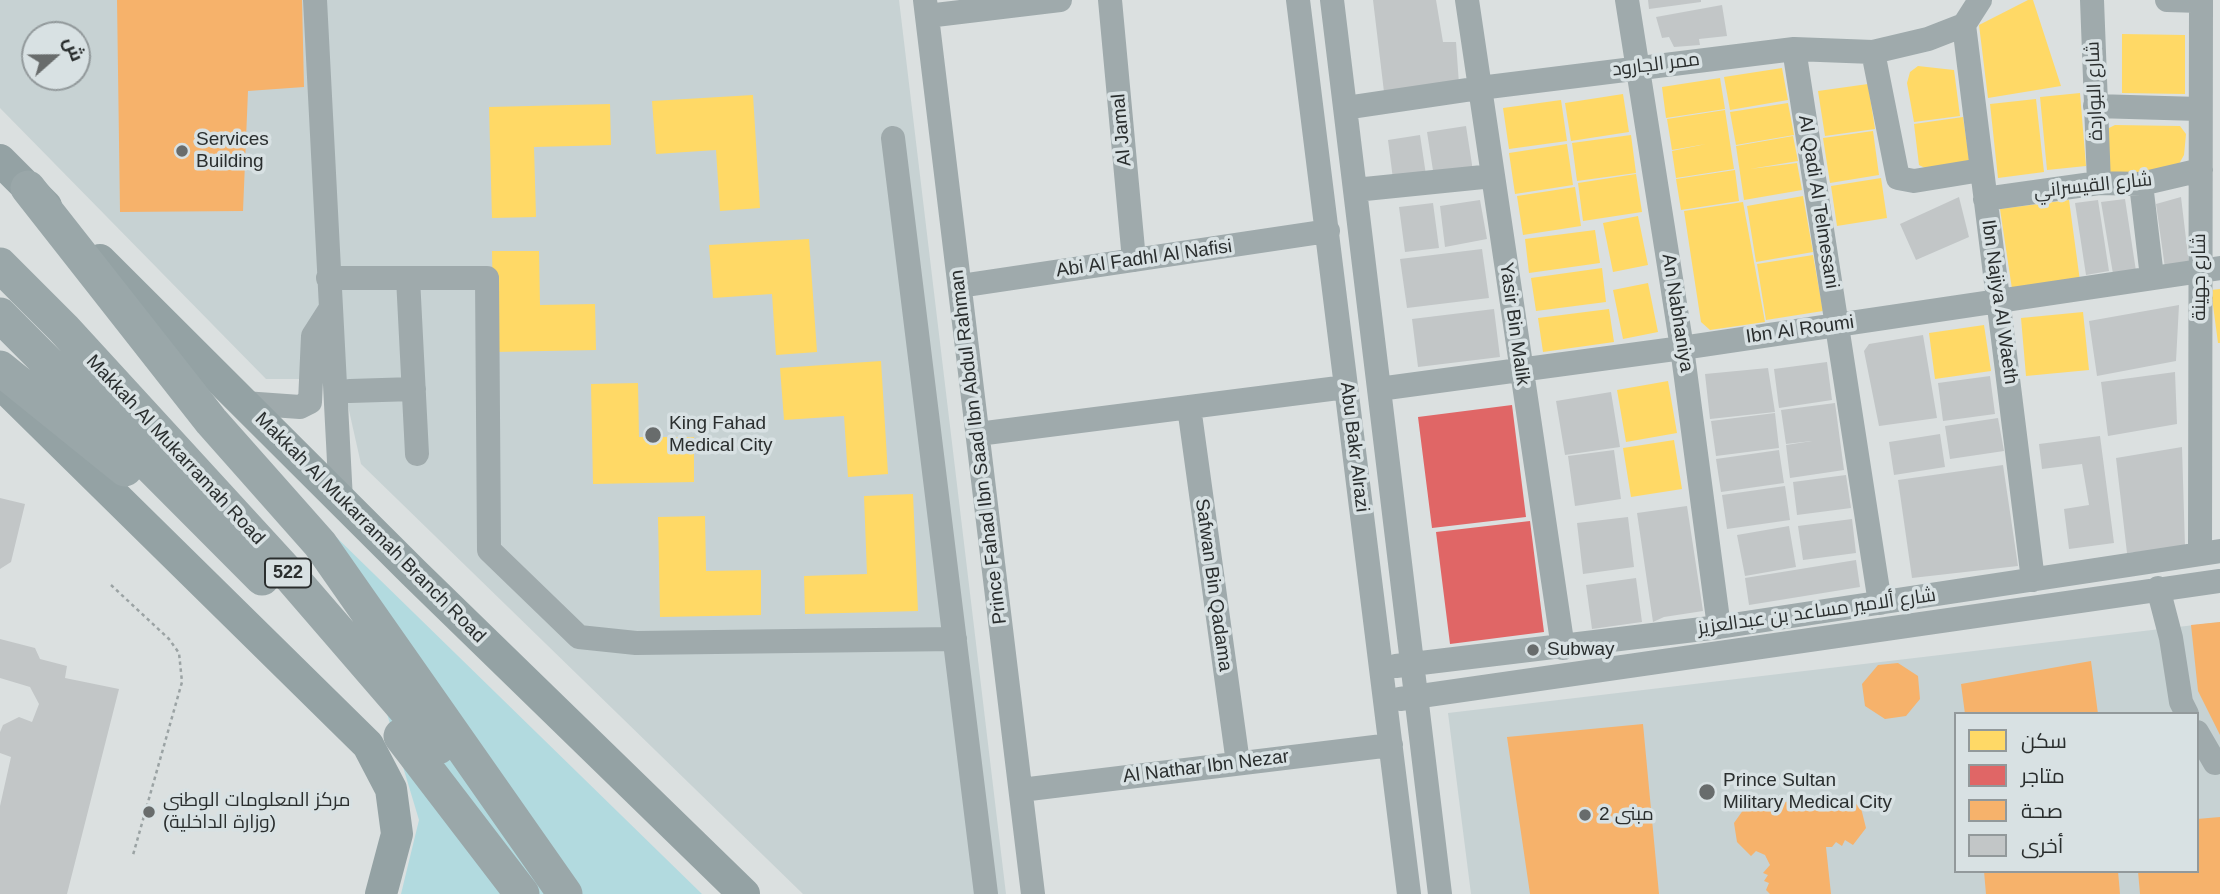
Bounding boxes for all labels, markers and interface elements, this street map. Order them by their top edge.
north arrow [21,21,91,91]
text: ش [60,34,88,64]
street label: شارع البواردة [2082,41,2108,141]
street label: ممر الجارود [1611,48,1701,82]
street label: Al Jamal [1107,93,1137,167]
street label: Al Qadi Al Telmesani [1793,114,1843,290]
place label: Services Building [196,129,269,173]
marker: Services Building [174,143,190,159]
street label: شارع القيسراني [2033,168,2153,204]
street label: Ibn Najiya Al Waeth [1976,218,2022,386]
street label: شارع جهينة [2189,233,2211,321]
street label: Abi Al Fadhl Al Nafisi [1055,235,1233,283]
street label: An Nabhaniya [1656,252,1698,374]
street label: Yasir Bin Malik [1494,261,1534,387]
street label: Prince Fahad Ibn Saad Ibn Abdul Rahman [946,268,1012,626]
street label: Ibn Al Roumi [1745,311,1855,349]
street label: Makkah Al Mukarramah Road [81,350,269,550]
street label: Abu Bakr Alrazi [1335,381,1373,513]
street label: Makkah Al Mukarramah Branch Road [250,408,490,648]
place label: King Fahad Medical City [669,413,772,457]
marker: King Fahad Medical City [643,425,663,445]
street label: Safwan Bin Qadama [1190,497,1236,673]
road number: 522 [265,558,311,588]
street label: شارع ألامير مساعد بن عبدالعزيز [1697,584,1937,640]
place label: Subway [1547,639,1615,661]
marker: Subway [1525,642,1541,658]
legend [1954,712,2199,873]
text: سكن [2021,729,2067,752]
street label: Al Nathar Ibn Nezar [1122,746,1290,788]
text: متاجر [2021,764,2065,787]
place label: Prince Sultan Military Medical City [1723,770,1892,814]
marker: Prince Sultan Military Medical City [1697,782,1717,802]
place label: مركز المعلومات الوطني (وزارة الداخلية) [163,790,350,834]
text: صحة [2021,799,2063,822]
marker: مركز المعلومات الوطني (وزارة الداخلية) [141,804,157,820]
place label: مبنى 2 [1599,804,1654,826]
marker: مبنى 2 [1577,807,1593,823]
text: أخرى [2021,834,2063,857]

